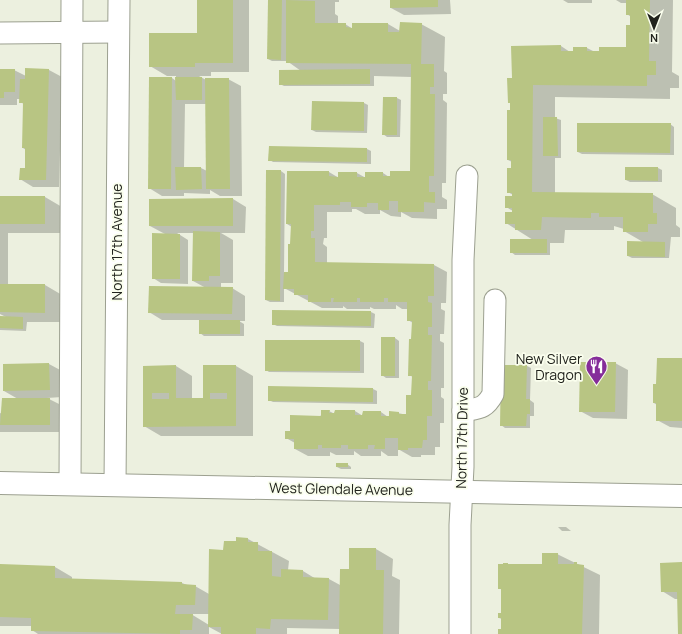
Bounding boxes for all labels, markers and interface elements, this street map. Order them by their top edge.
north arrow [634,8,674,48]
text: N [650,31,658,46]
street label: North 17th Avenue [107,184,126,300]
place label: New Silver Dragon [516,349,582,384]
restaurant icon: New Silver Dragon [584,354,610,387]
street label: North 17th Drive [451,387,472,489]
street label: West Glendale Avenue [269,478,413,499]

